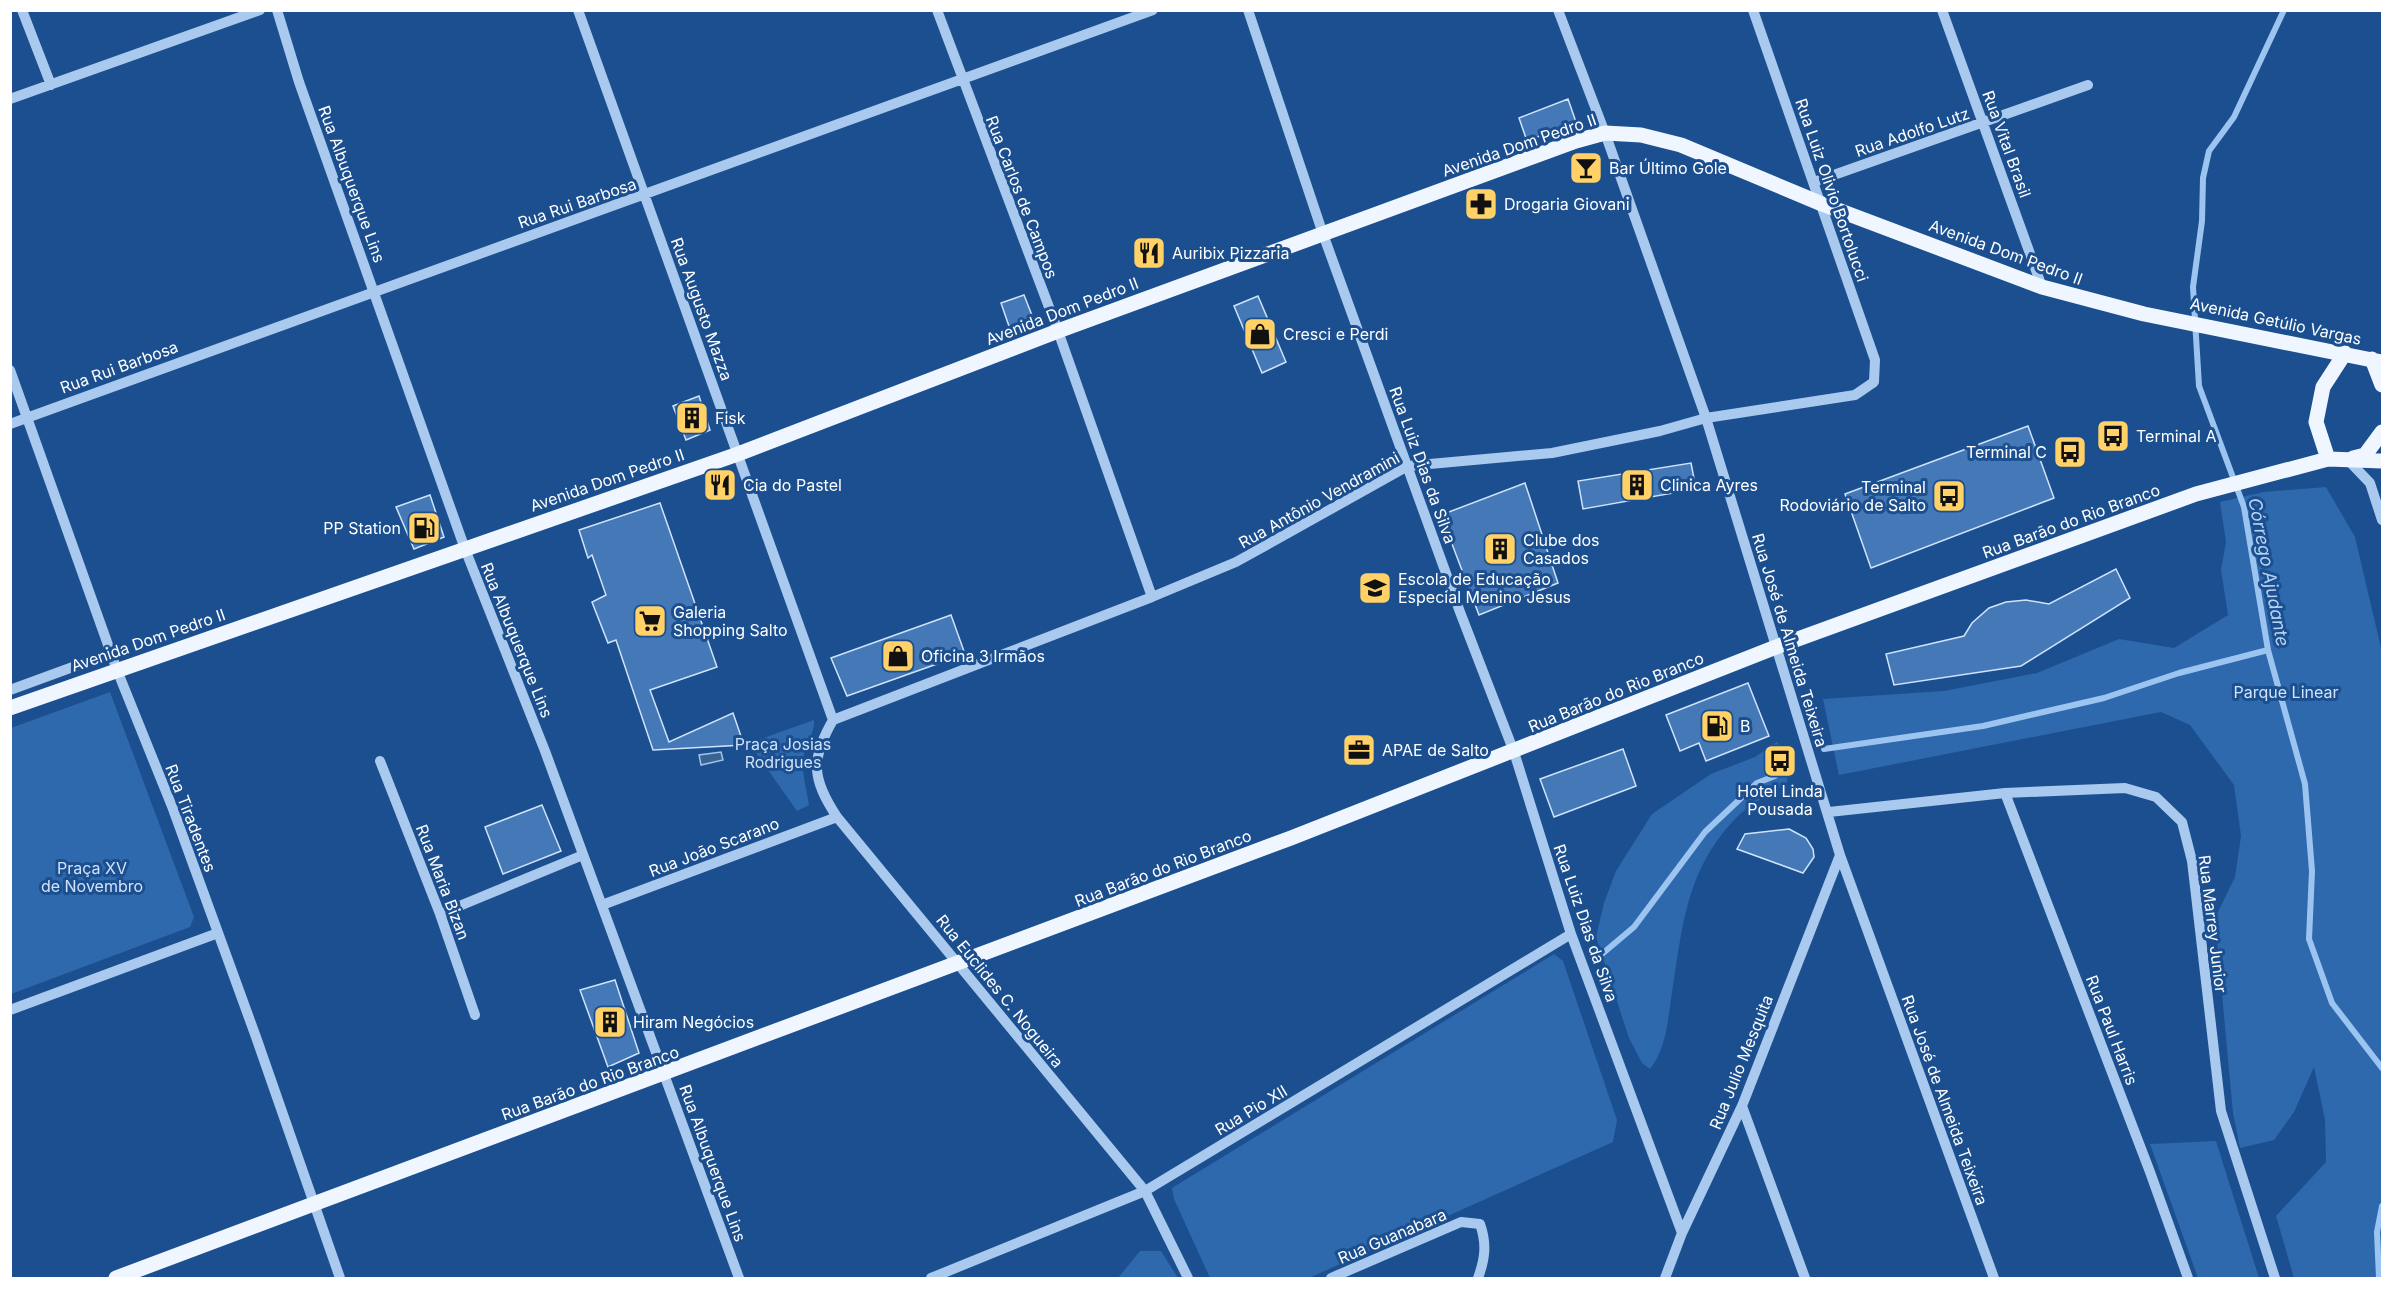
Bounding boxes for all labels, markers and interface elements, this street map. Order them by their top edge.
street label: Rua Vital Brasil [1978,88,2036,200]
street label: Rua Luiz Olivio Bortolucci [1791,96,1873,284]
street label: Rua Albuquerque Lins [314,103,390,265]
street label: Rua Adolfo Lutz [1852,103,1972,161]
street label: Avenida Dom Pedro II [1439,109,1599,181]
street label: Rua Carlos de Campos [982,113,1062,281]
bar icon: Bar Último Gole [1568,150,1604,186]
place label: Bar Último Gole [1609,158,1727,178]
street label: Rua Rui Barbosa [515,173,639,233]
pharmacy icon: Drogaria Giovani [1463,186,1499,222]
place label: Drogaria Giovani [1504,194,1630,214]
street label: Avenida Dom Pedro II [1926,215,2086,289]
street label: Rua Augusto Mazza [667,235,737,383]
restaurant icon: Auribix Pizzaria [1131,235,1167,271]
place label: Auribix Pizzaria [1172,243,1289,263]
street label: Avenida Dom Pedro II [983,273,1141,349]
street label: Avenida Getúlio Vargas [2189,293,2363,349]
shop icon: Cresci e Perdi [1242,316,1278,352]
place label: Cresci e Perdi [1283,324,1388,344]
street label: Rua Rui Barbosa [57,336,181,398]
street label: Rua Luiz Dias da Silva [1385,384,1461,546]
building icon: Fisk [674,400,710,436]
place label: Fisk [715,408,746,428]
bus stop icon: Terminal A [2095,418,2131,454]
place label: Terminal A [2136,426,2216,446]
bus stop icon: Terminal C [2052,434,2088,470]
place label: Terminal C [1966,442,2047,462]
street label: Avenida Dom Pedro II [527,444,687,516]
street label: Rua Antônio Vendramini [1235,447,1403,553]
restaurant icon: Cia do Pastel [702,467,738,503]
building icon: Clinica Ayres [1619,467,1655,503]
place label: Cia do Pastel [743,475,842,495]
place label: Clinica Ayres [1660,475,1758,495]
place label: Terminal Rodoviário de Salto [1780,477,1926,515]
bus stop icon: Terminal Rodoviário de Salto [1931,478,1967,514]
street label: Rua Barão do Rio Branco [1979,480,2163,562]
water label: Córrego Ajudante [2244,496,2294,648]
fuel station icon: PP Station [406,510,442,546]
place label: PP Station [323,518,401,538]
place label: Clube dos Casados [1523,530,1599,568]
building icon: Clube dos Casados [1482,531,1518,567]
street label: Rua José de Almeida Teixeira [1748,531,1832,749]
street label: Rua Albuquerque Lins [477,559,557,721]
place label: Escola de Educação Especial Menino Jesus [1398,569,1571,607]
school or university icon: Escola de Educação Especial Menino Jesus [1357,570,1393,606]
place label: Galeria Shopping Salto [673,602,788,640]
supermarket icon: Galeria Shopping Salto [632,603,668,639]
street label: Avenida Dom Pedro II [68,604,228,676]
shop icon: Oficina 3 Irmãos [880,638,916,674]
place label: Oficina 3 Irmãos [921,646,1045,666]
street label: Rua Barão do Rio Branco [1525,648,1707,736]
park label: Parque Linear [2234,682,2338,702]
fuel station icon: B [1699,708,1735,744]
place label: B [1740,716,1750,736]
office icon: APAE de Salto [1341,732,1377,768]
park label: Praça Josias Rodrigues [735,734,831,772]
place label: APAE de Salto [1382,740,1489,760]
bus stop icon: Hotel Linda Pousada [1762,743,1798,779]
street label: Rua Tiradentes [161,761,221,875]
place label: Hotel Linda Pousada [1737,781,1823,819]
street label: Rua João Scarano [646,813,782,881]
street label: Rua Maria Bizan [412,821,474,943]
street label: Rua Barão do Rio Branco [1072,825,1254,911]
street label: Rua Luiz Dias da Silva [1550,841,1622,1005]
street label: Rua Marrey Junior [2195,854,2231,994]
park label: Praça XV de Novembro [41,858,143,896]
street label: Rua Euclides C. Nogueira [932,910,1068,1072]
street label: Rua Paul Harris [2082,972,2142,1088]
street label: Rua Julio Mesquita [1705,992,1777,1132]
street label: Rua José de Almeida Teixeira [1898,992,1992,1208]
building icon: Hiram Negócios [592,1004,628,1040]
place label: Hiram Negócios [633,1012,754,1032]
street label: Rua Barão do Rio Branco [498,1042,682,1124]
street label: Rua Pio XII [1211,1081,1291,1139]
street label: Rua Albuquerque Lins [675,1082,751,1244]
street label: Rua Guanabara [1335,1204,1449,1268]

